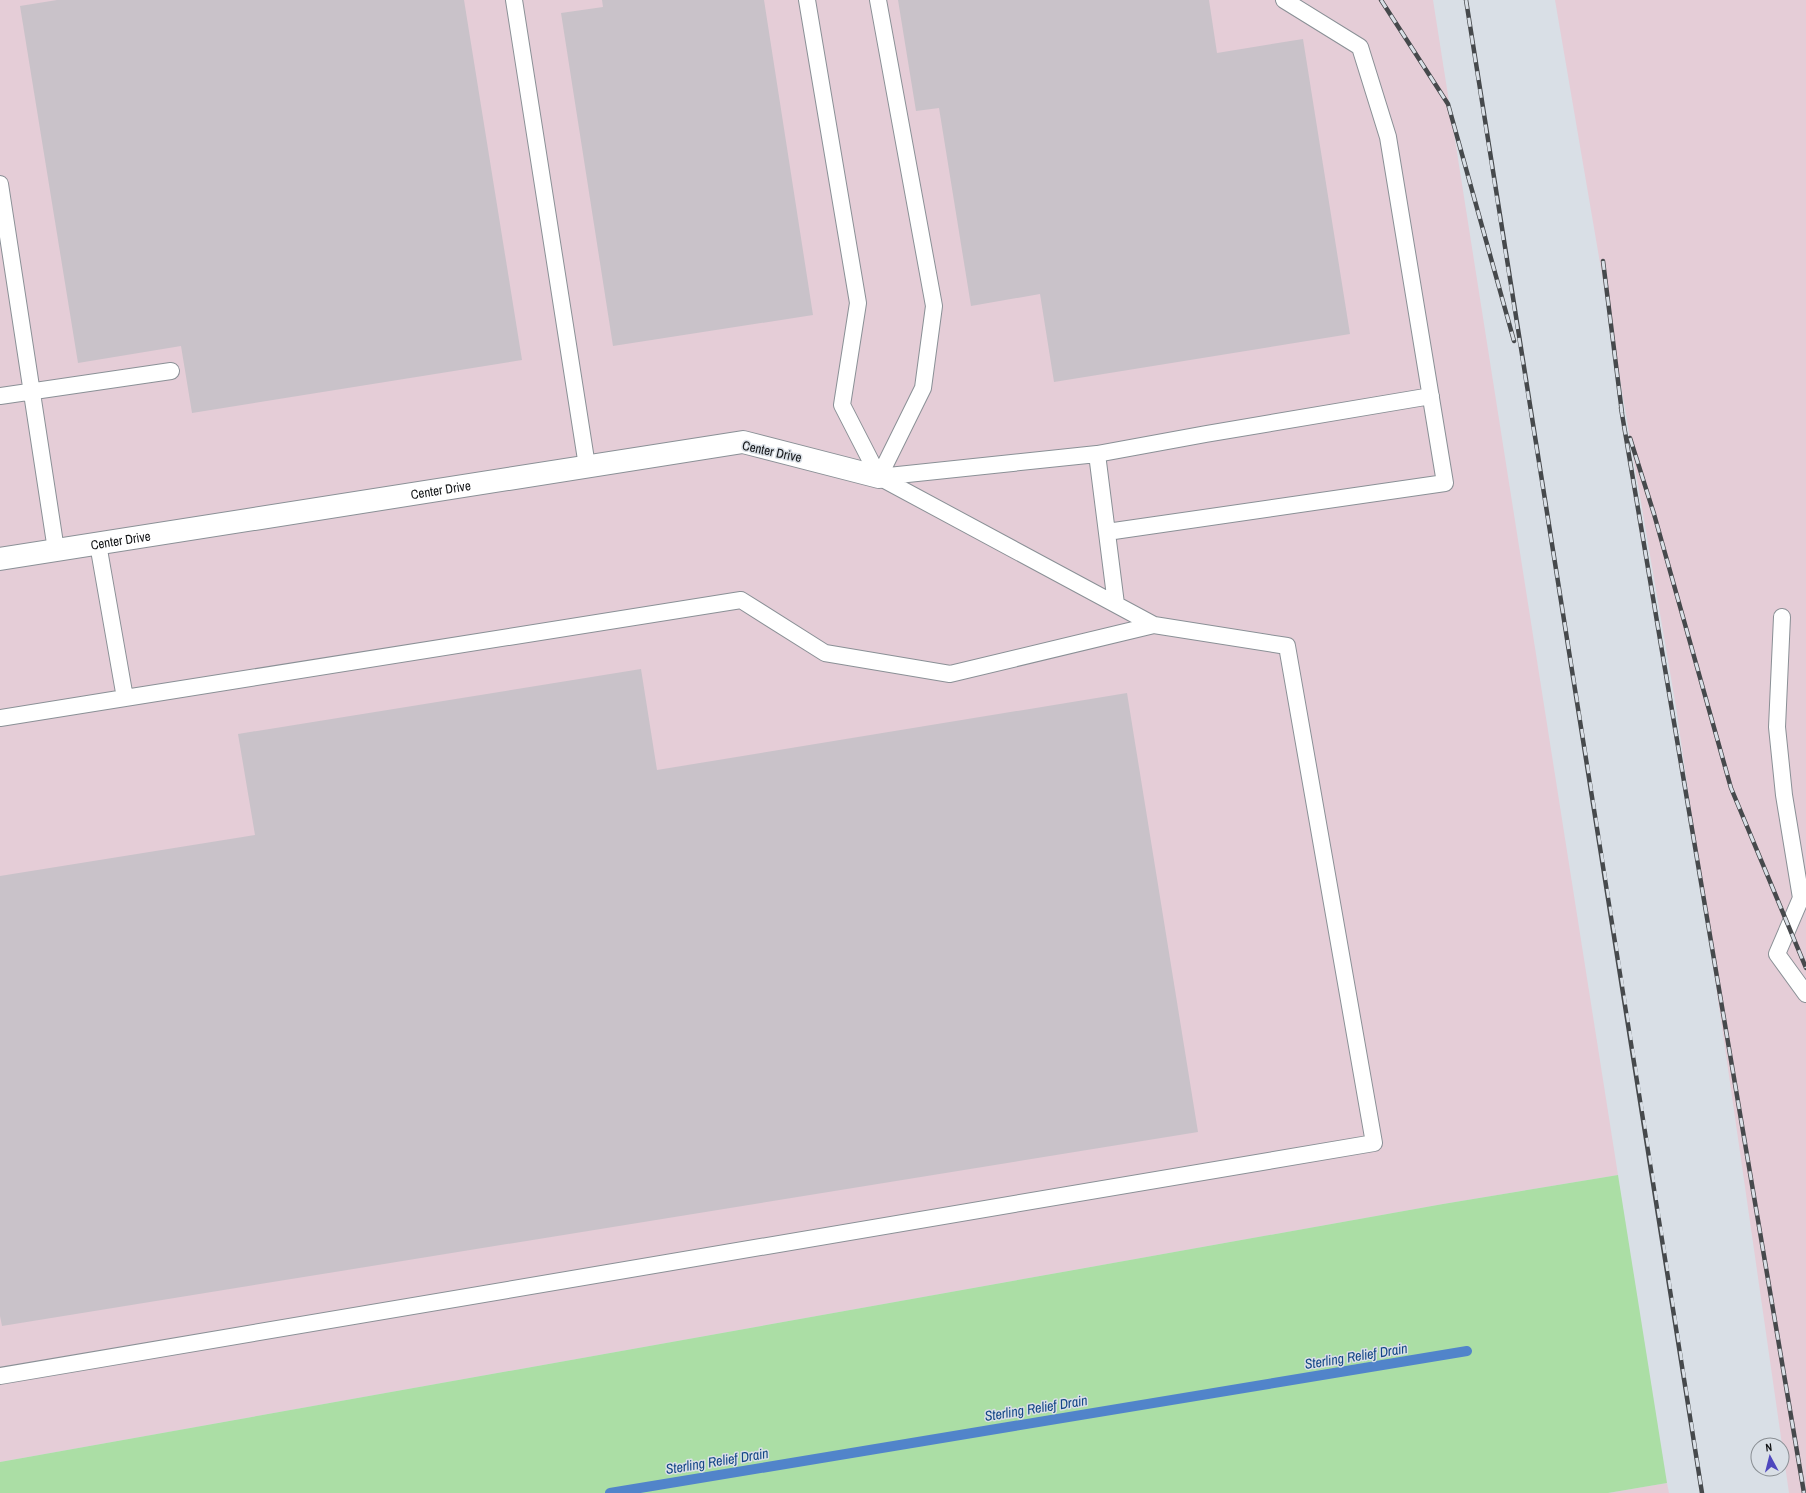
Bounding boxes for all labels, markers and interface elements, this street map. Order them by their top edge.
street label: Center Drive [741,437,803,466]
street label: Center Drive [409,477,472,503]
street label: Center Drive [89,527,152,554]
water label: Sterling Relief Drain [1303,1339,1409,1373]
water label: Sterling Relief Drain [983,1391,1089,1425]
north arrow [1750,1437,1790,1477]
text: N [1765,1440,1773,1454]
water label: Sterling Relief Drain [664,1444,770,1478]

